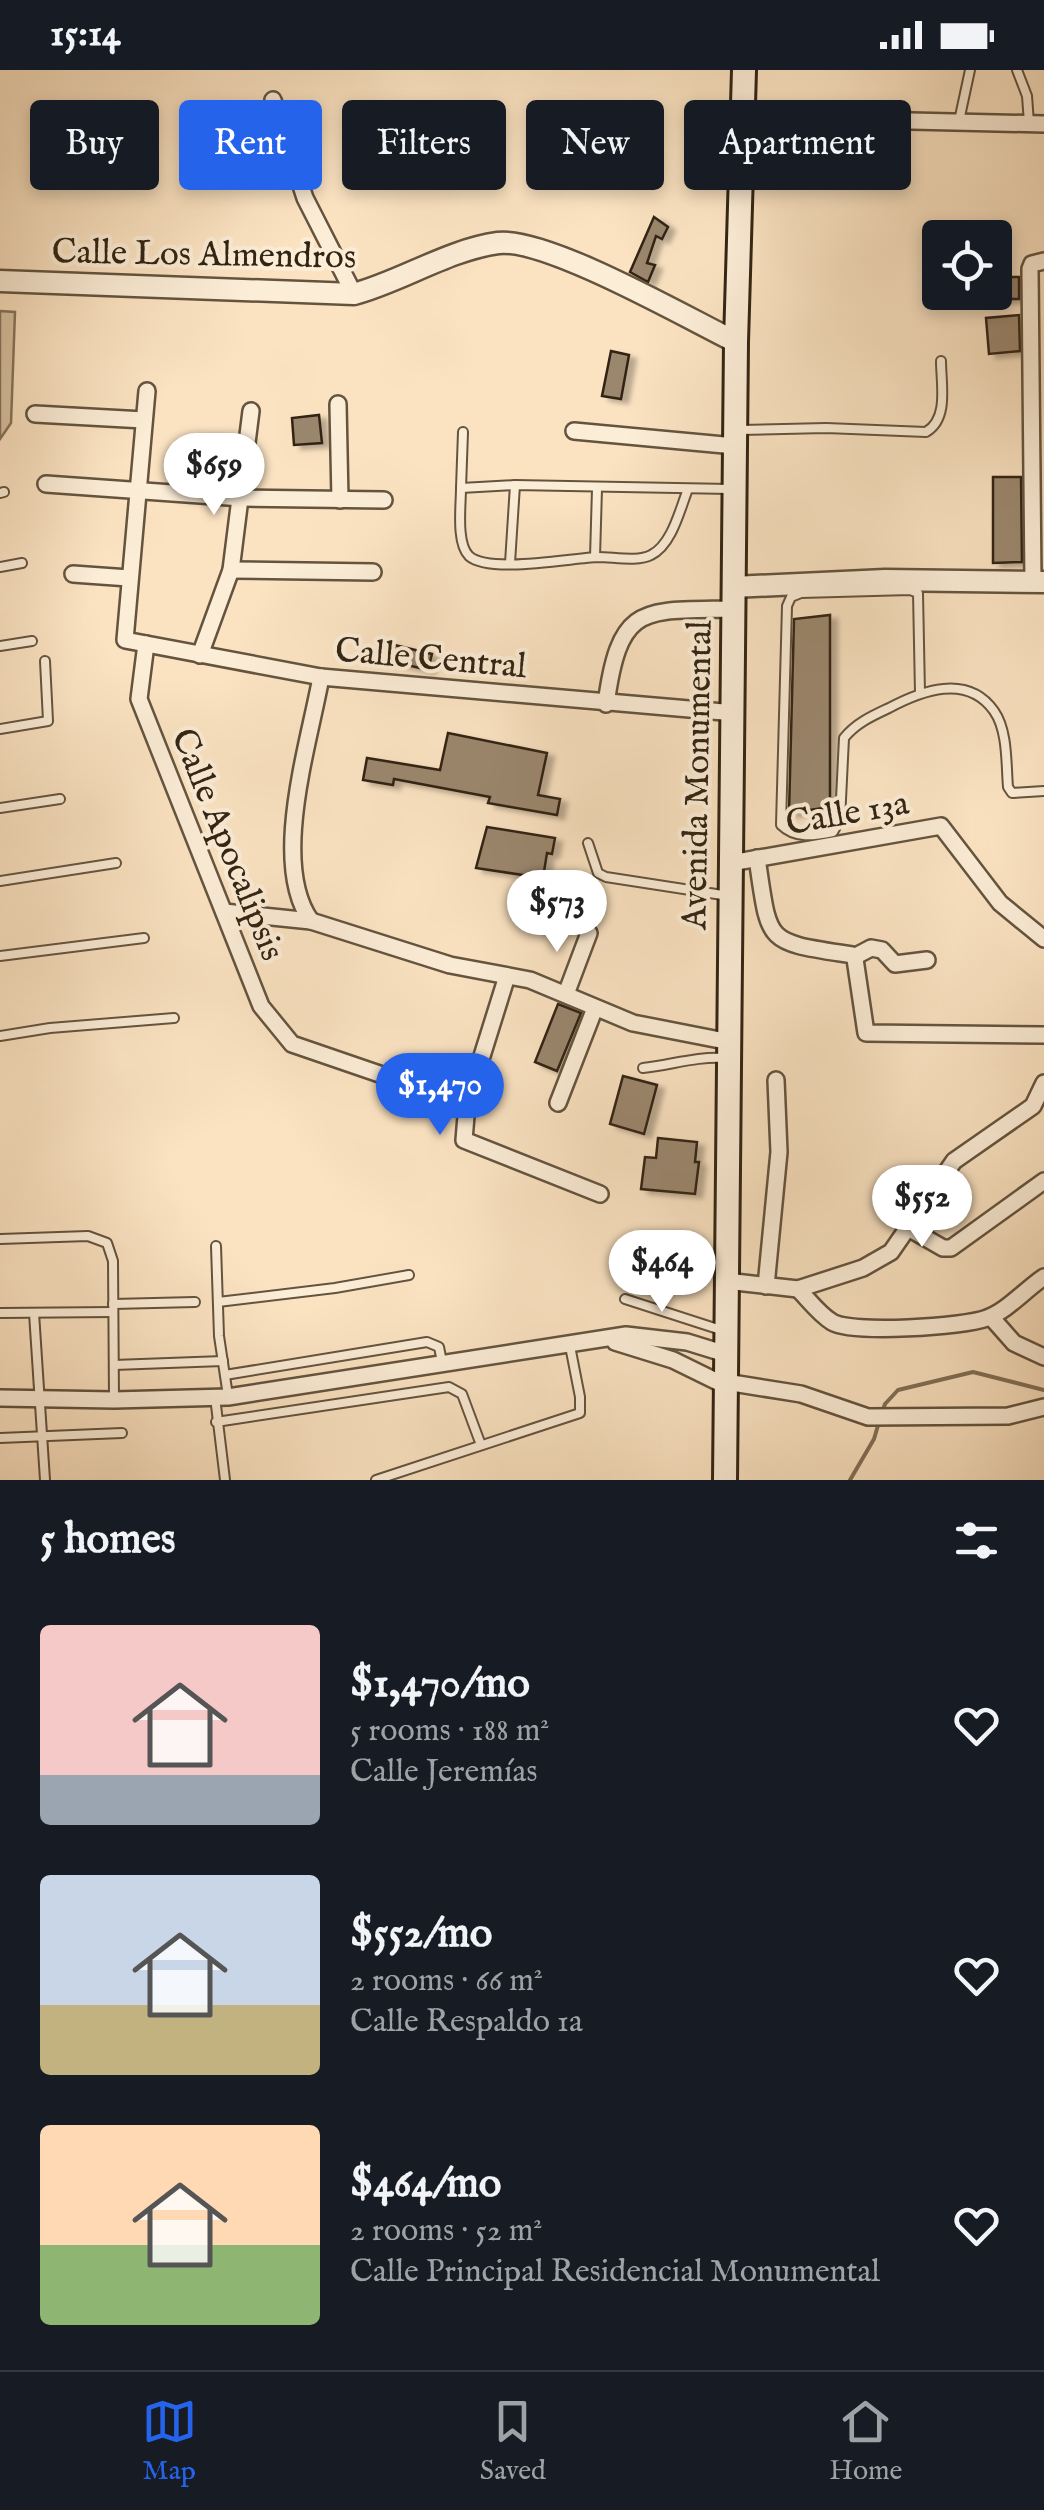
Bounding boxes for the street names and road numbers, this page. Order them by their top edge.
street label: Calle Los Almendros [51,230,357,281]
street label: Avenida Monumental [673,619,724,931]
street label: Calle Central [333,629,529,690]
street label: Calle Apocalipsis [160,722,294,968]
street label: Calle 13a [782,781,913,847]

